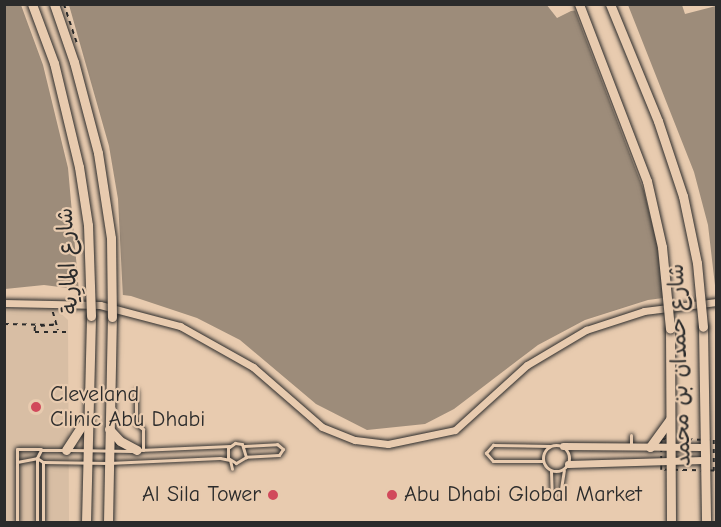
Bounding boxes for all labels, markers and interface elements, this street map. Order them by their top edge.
street label: شارع المارِية [52,207,84,315]
street label: شارع حمدان بن محمد [663,263,697,467]
place label: Cleveland Clinic Abu Dhabi [50,381,205,433]
marker: Cleveland Clinic Abu Dhabi [27,398,45,416]
place label: Al Sila Tower [142,482,261,508]
place label: Abu Dhabi Global Market [404,482,642,508]
marker: Al Sila Tower [266,488,280,502]
marker: Abu Dhabi Global Market [385,488,399,502]

